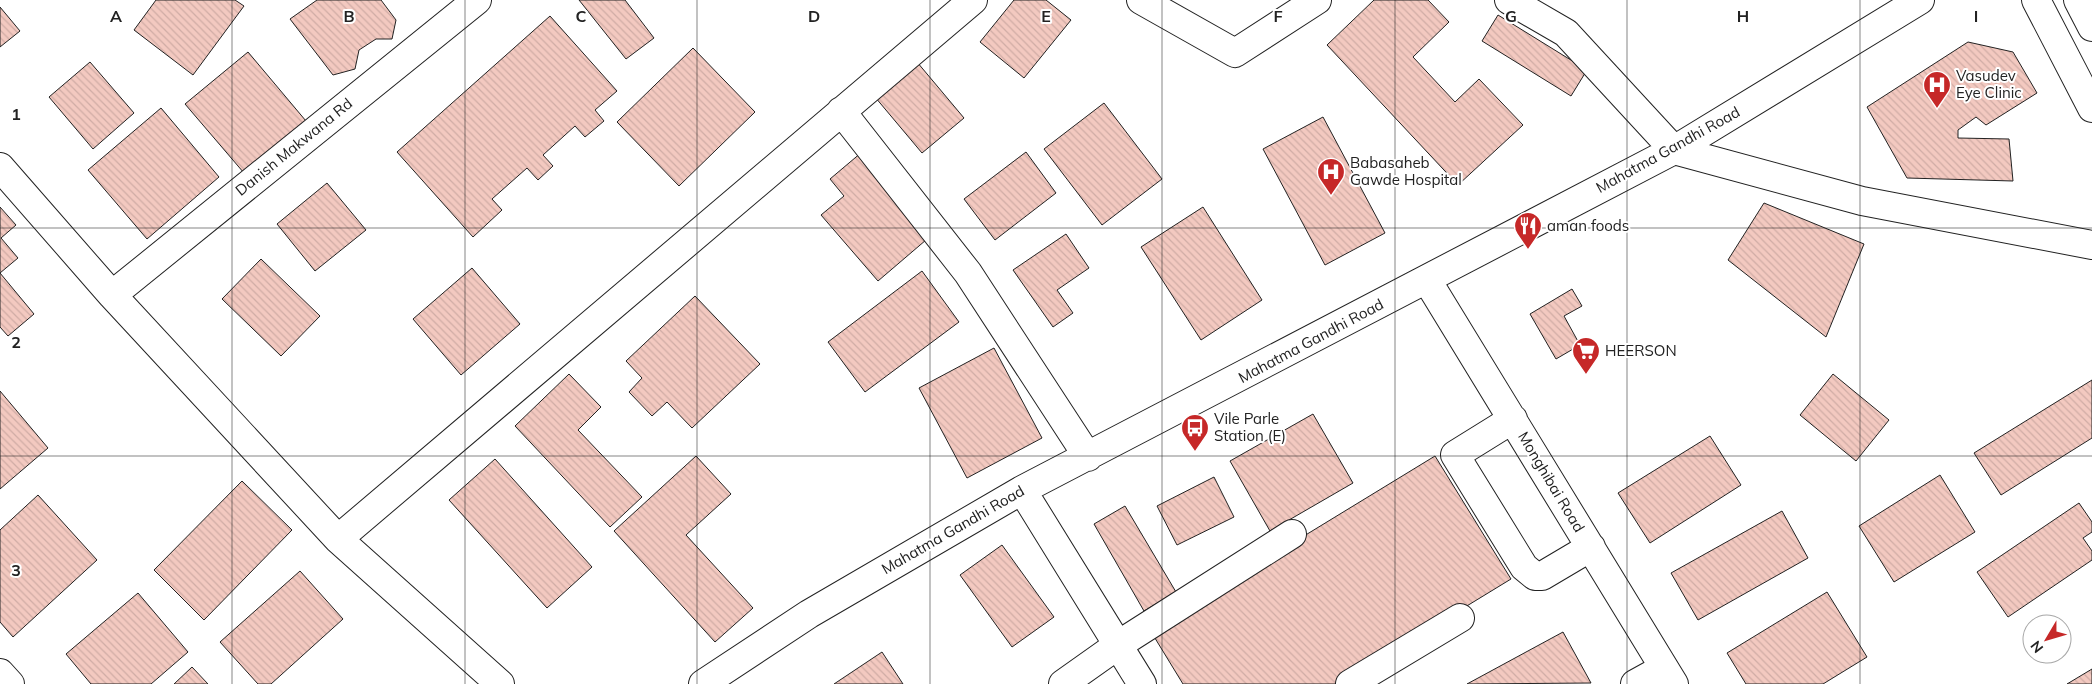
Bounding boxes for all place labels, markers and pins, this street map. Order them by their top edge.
place label: Vasudev Eye Clinic [1956,66,2022,102]
hospital icon: Vasudev Eye Clinic [1922,70,1952,109]
place label: Babasaheb Gawde Hospital [1350,153,1462,189]
hospital icon: Babasaheb Gawde Hospital [1316,157,1346,196]
restaurant icon: aman foods [1513,211,1543,250]
place label: aman foods [1547,216,1629,235]
supermarket icon: HEERSON [1571,336,1601,375]
place label: HEERSON [1605,341,1677,360]
place label: Vile Parle Station (E) [1214,409,1286,445]
bus stop icon: Vile Parle Station (E) [1180,413,1210,452]

